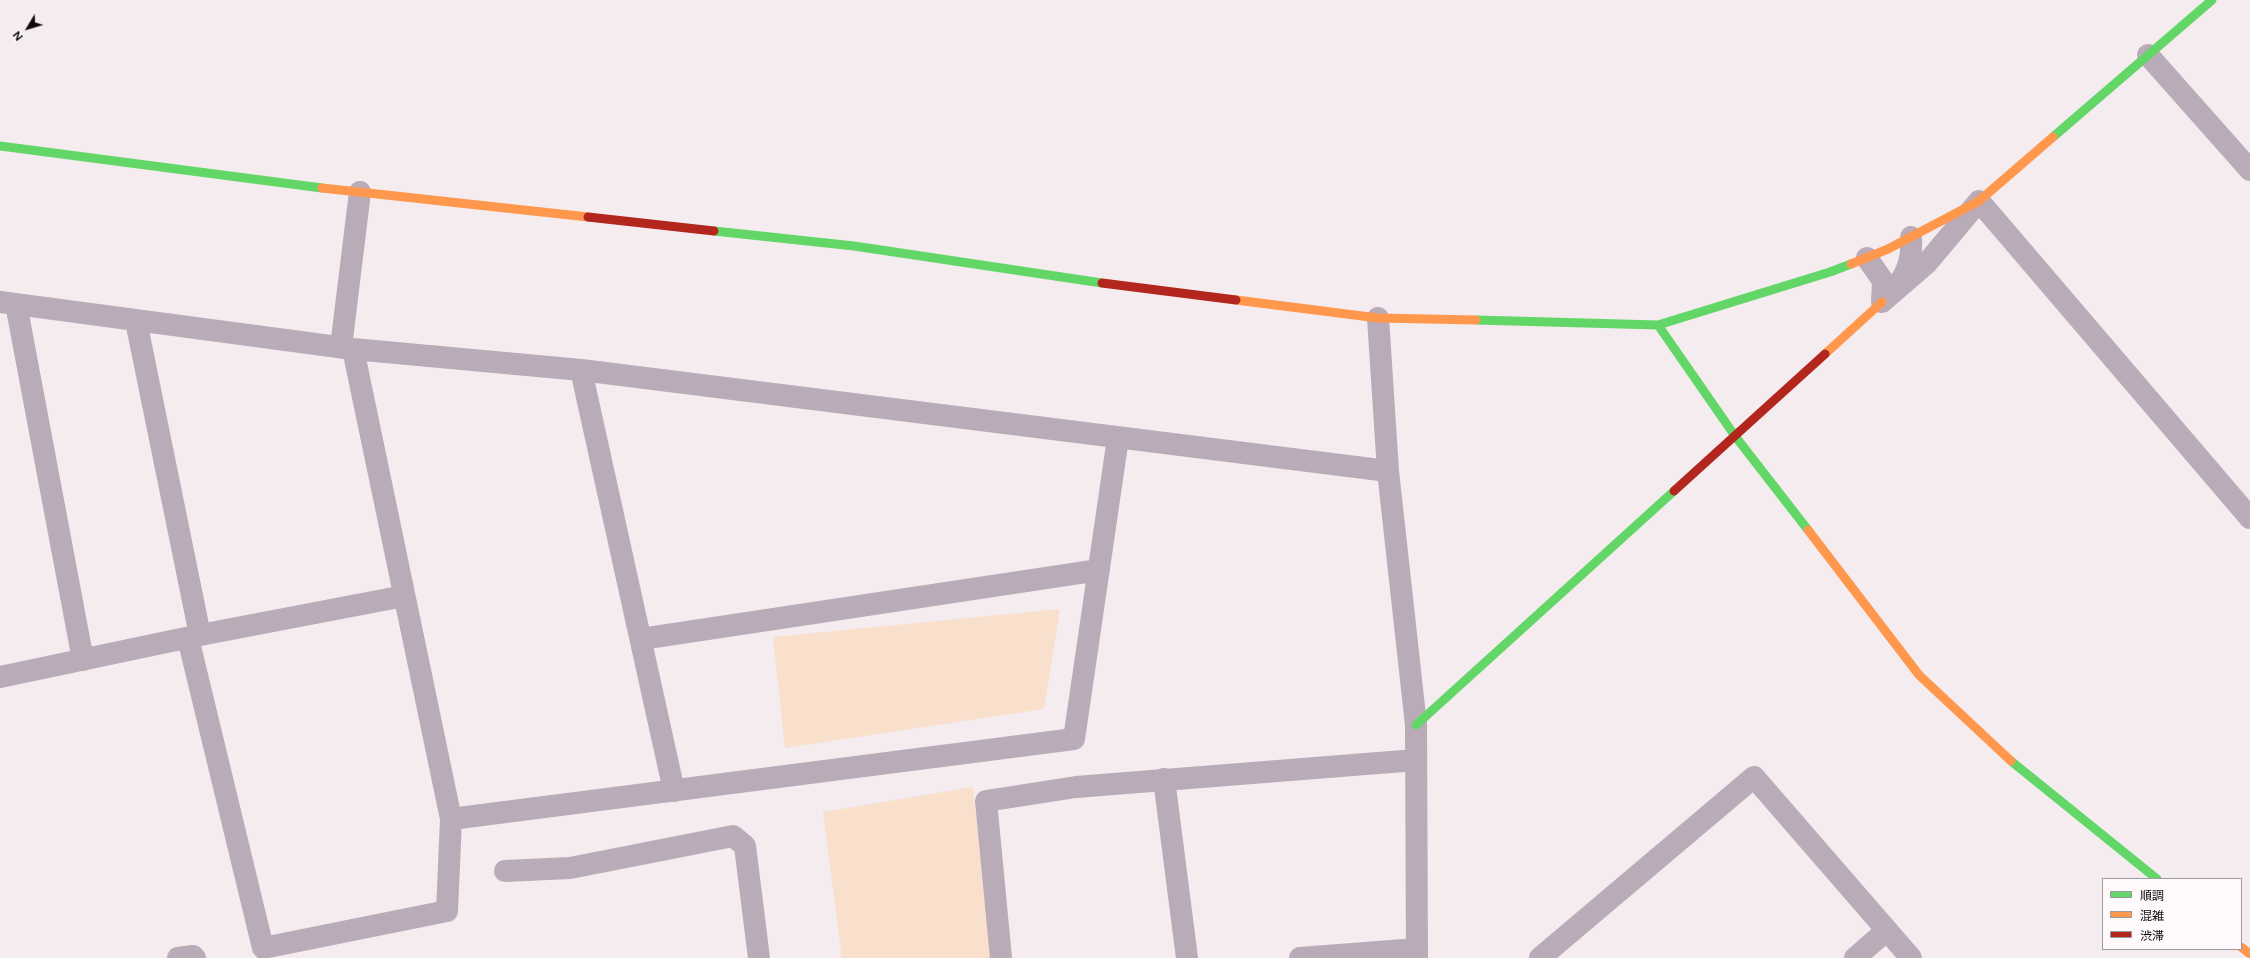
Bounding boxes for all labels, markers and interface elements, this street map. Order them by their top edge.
north arrow [8,8,48,48]
text: N [10,28,26,43]
legend [2102,878,2242,950]
text: 順調 [2140,889,2164,903]
text: 混雑 [2140,909,2164,923]
text: 渋滞 [2140,929,2164,943]

